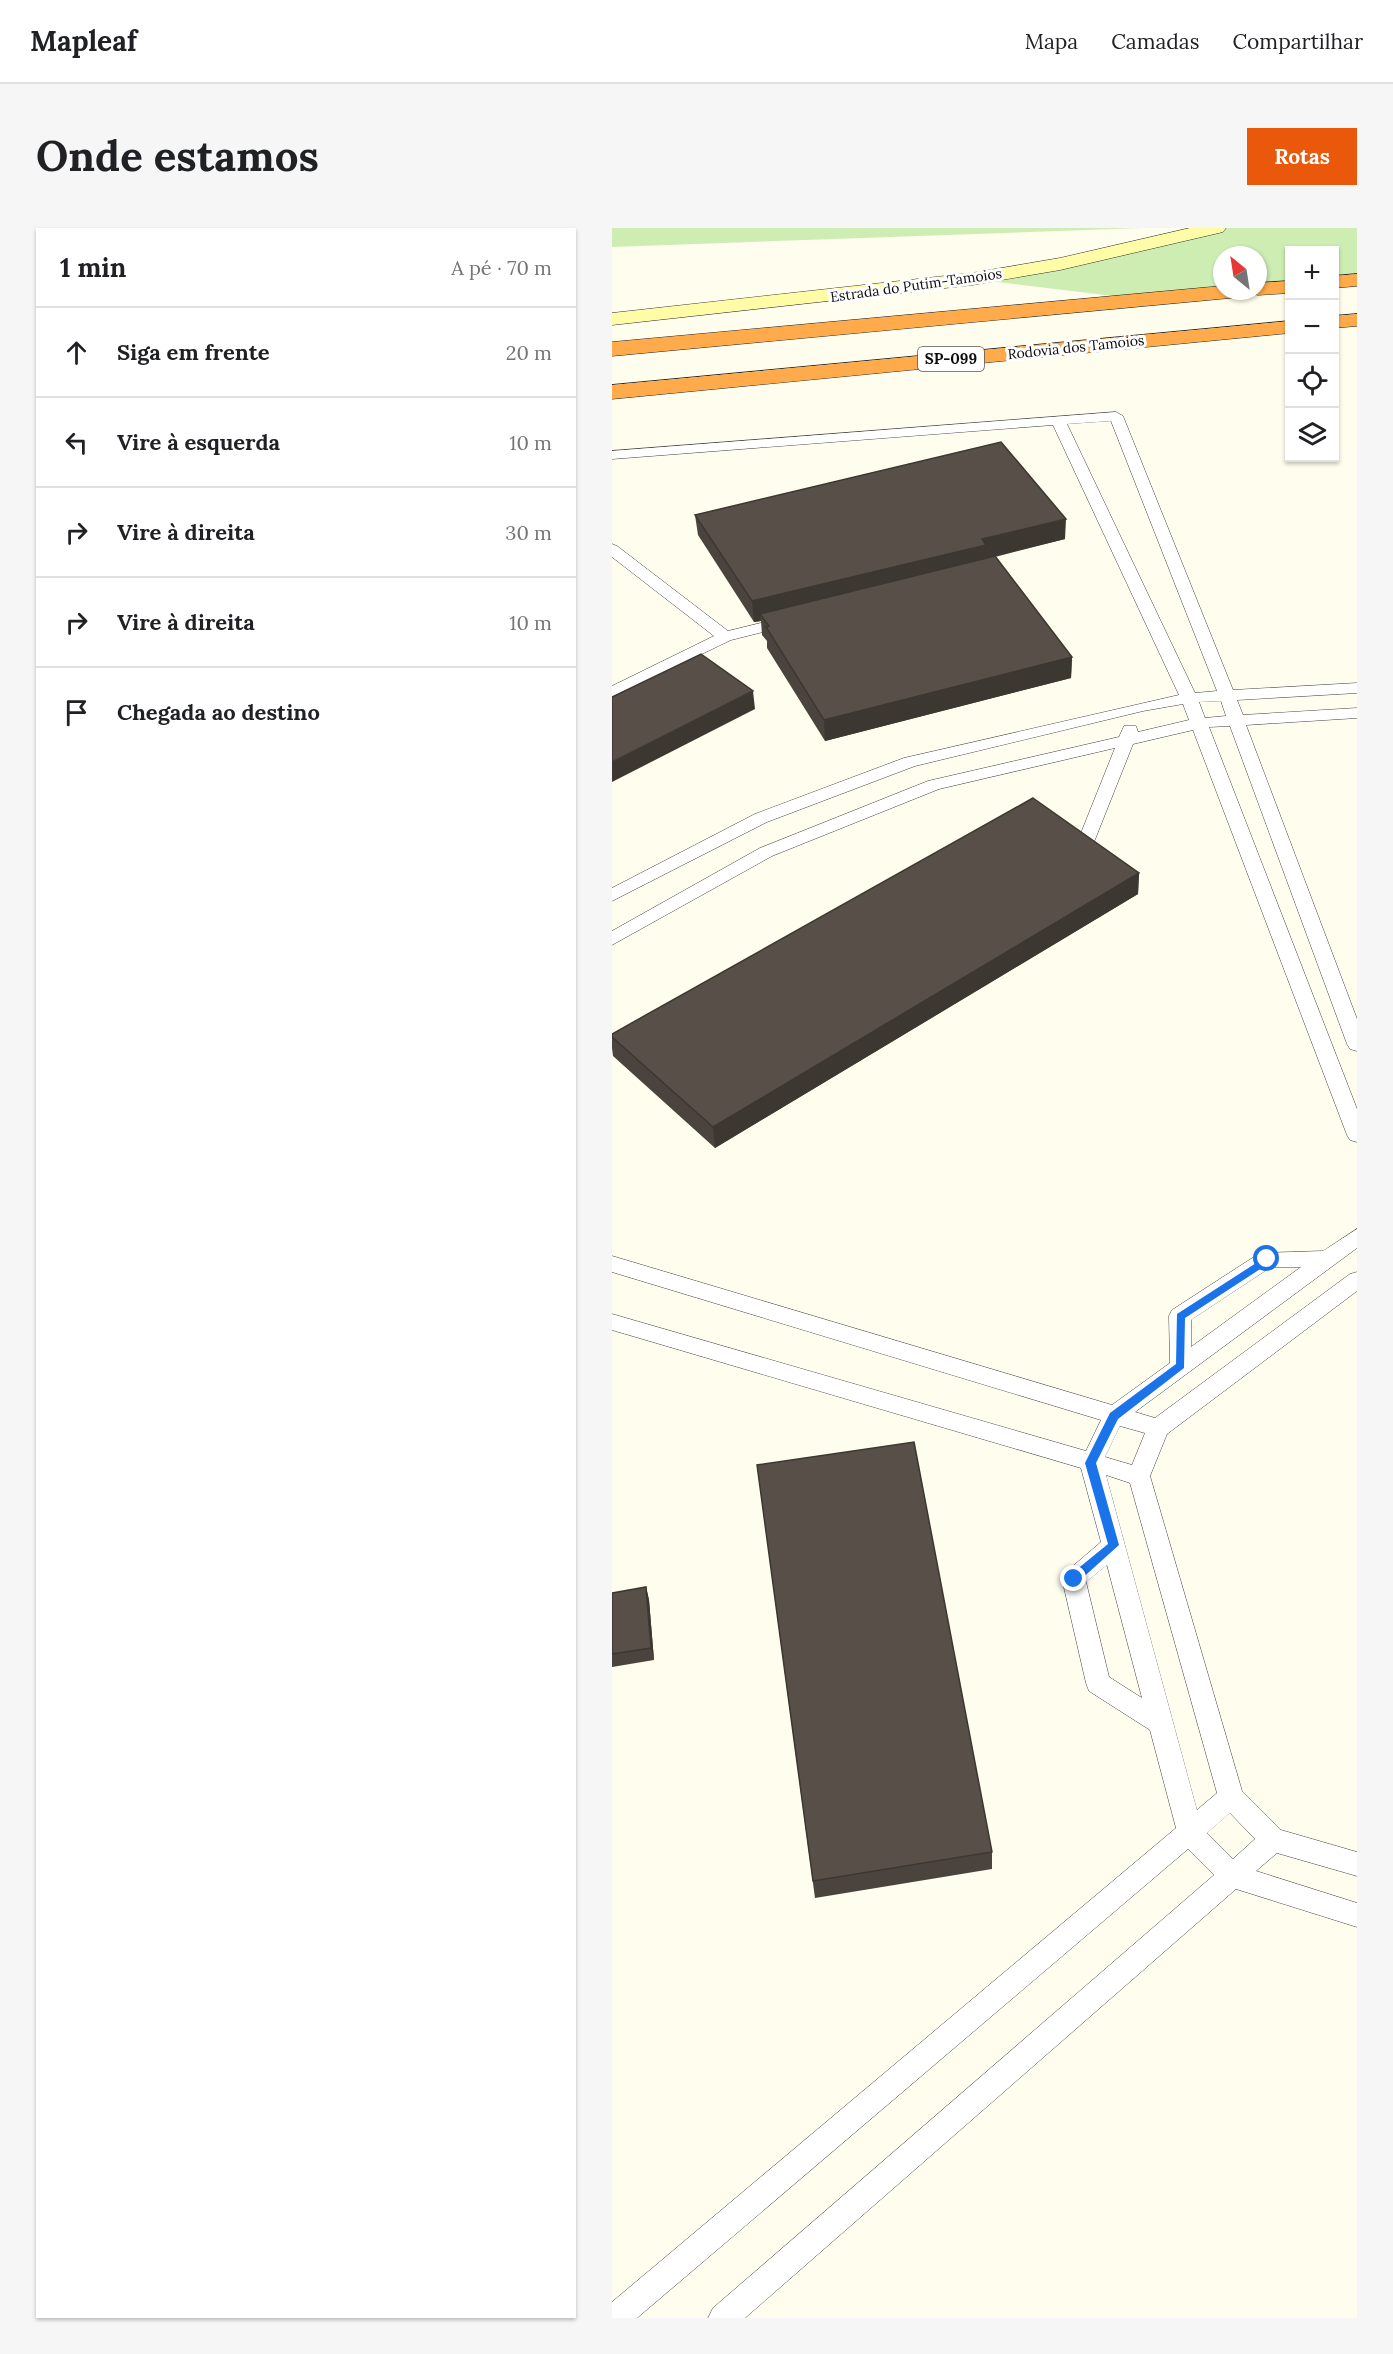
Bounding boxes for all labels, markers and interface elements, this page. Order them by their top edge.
text: Mapleaf [30,23,137,59]
text: Mapa [1025,28,1078,55]
text: Camadas [1111,28,1199,55]
text: Compartilhar [1232,28,1363,55]
button: Rotas [1247,128,1357,185]
text: Onde estamos [36,129,319,183]
north arrow [1213,246,1267,300]
map controls [1285,246,1339,462]
button: + [1285,246,1339,300]
text: 1 min [60,251,126,284]
text: A pé · 70 m [451,255,552,280]
street label: Estrada do Putim-Tamoios [829,264,1003,306]
button: − [1285,300,1339,354]
street label: Rodovia dos Tamoios [1007,331,1145,363]
icon: ahead [60,336,93,369]
text: Siga em frente [117,338,270,366]
text: 20 m [506,340,552,365]
road number: SP-099 [918,347,984,371]
button: locate [1285,354,1339,408]
button: layers [1285,408,1339,462]
icon: left [60,426,93,459]
text: Vire à esquerda [117,428,280,456]
text: 10 m [509,430,552,455]
icon: right [60,516,93,549]
text: Vire à direita [117,518,255,546]
text: 30 m [505,520,552,545]
icon: right [60,606,93,639]
text: Vire à direita [117,608,255,636]
text: 10 m [509,610,552,635]
icon: arrive [60,696,93,729]
text: Chegada ao destino [117,698,320,726]
route start [1253,1245,1279,1271]
route end [1060,1565,1086,1591]

